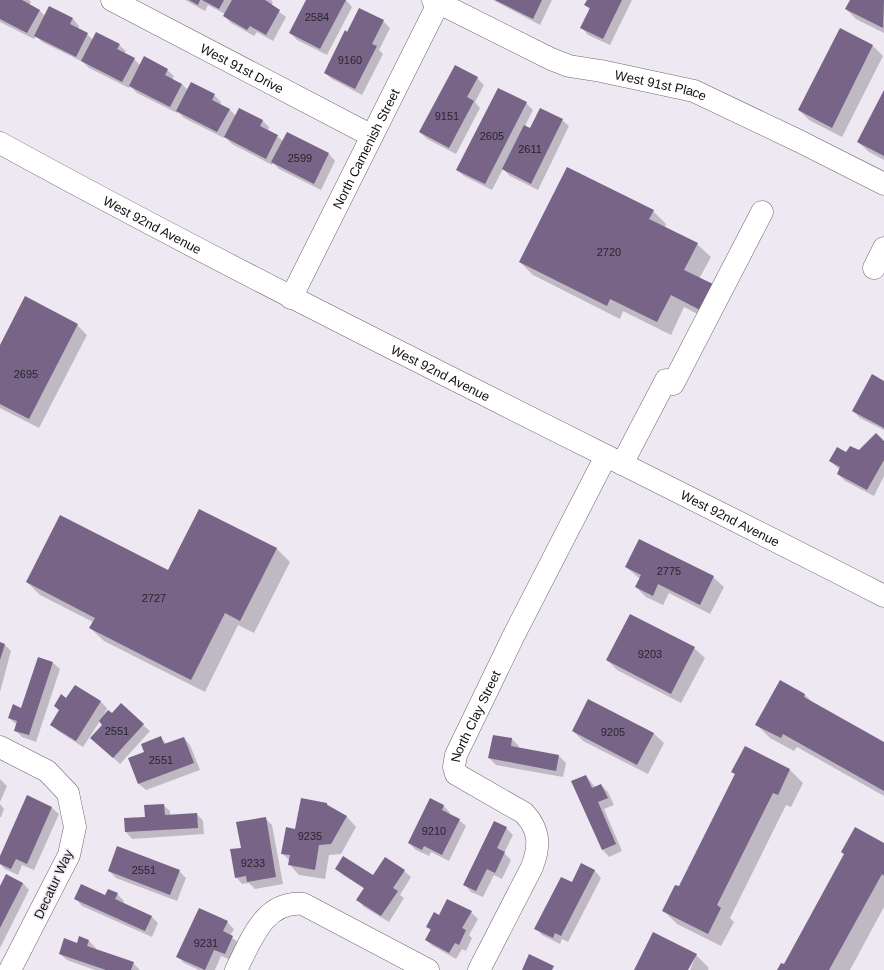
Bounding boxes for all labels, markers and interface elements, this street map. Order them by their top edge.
house number: 2584 [305,11,329,23]
street label: West 91st Drive [198,41,286,96]
house number: 9160 [338,54,362,66]
street label: West 91st Place [613,67,709,104]
street label: North Camenish Street [330,86,403,211]
house number: 9151 [435,110,459,122]
house number: 2605 [480,130,504,142]
house number: 2611 [518,143,542,155]
house number: 2599 [288,152,312,164]
street label: West 92nd Avenue [101,193,204,257]
house number: 2720 [597,246,621,258]
street label: West 92nd Avenue [389,342,492,404]
house number: 2695 [14,368,38,380]
street label: West 92nd Avenue [678,487,782,550]
house number: 2775 [657,565,681,577]
house number: 2727 [142,592,166,604]
house number: 9203 [638,648,662,660]
street label: North Clay Street [448,668,504,763]
house number: 2551 [105,725,129,737]
house number: 9205 [601,726,625,738]
house number: 2551 [149,754,173,766]
house number: 9210 [422,825,446,837]
house number: 9235 [298,830,322,842]
street label: Decatur Way [31,847,76,921]
house number: 9233 [241,857,265,869]
house number: 2551 [132,864,156,876]
house number: 9231 [194,937,218,949]

